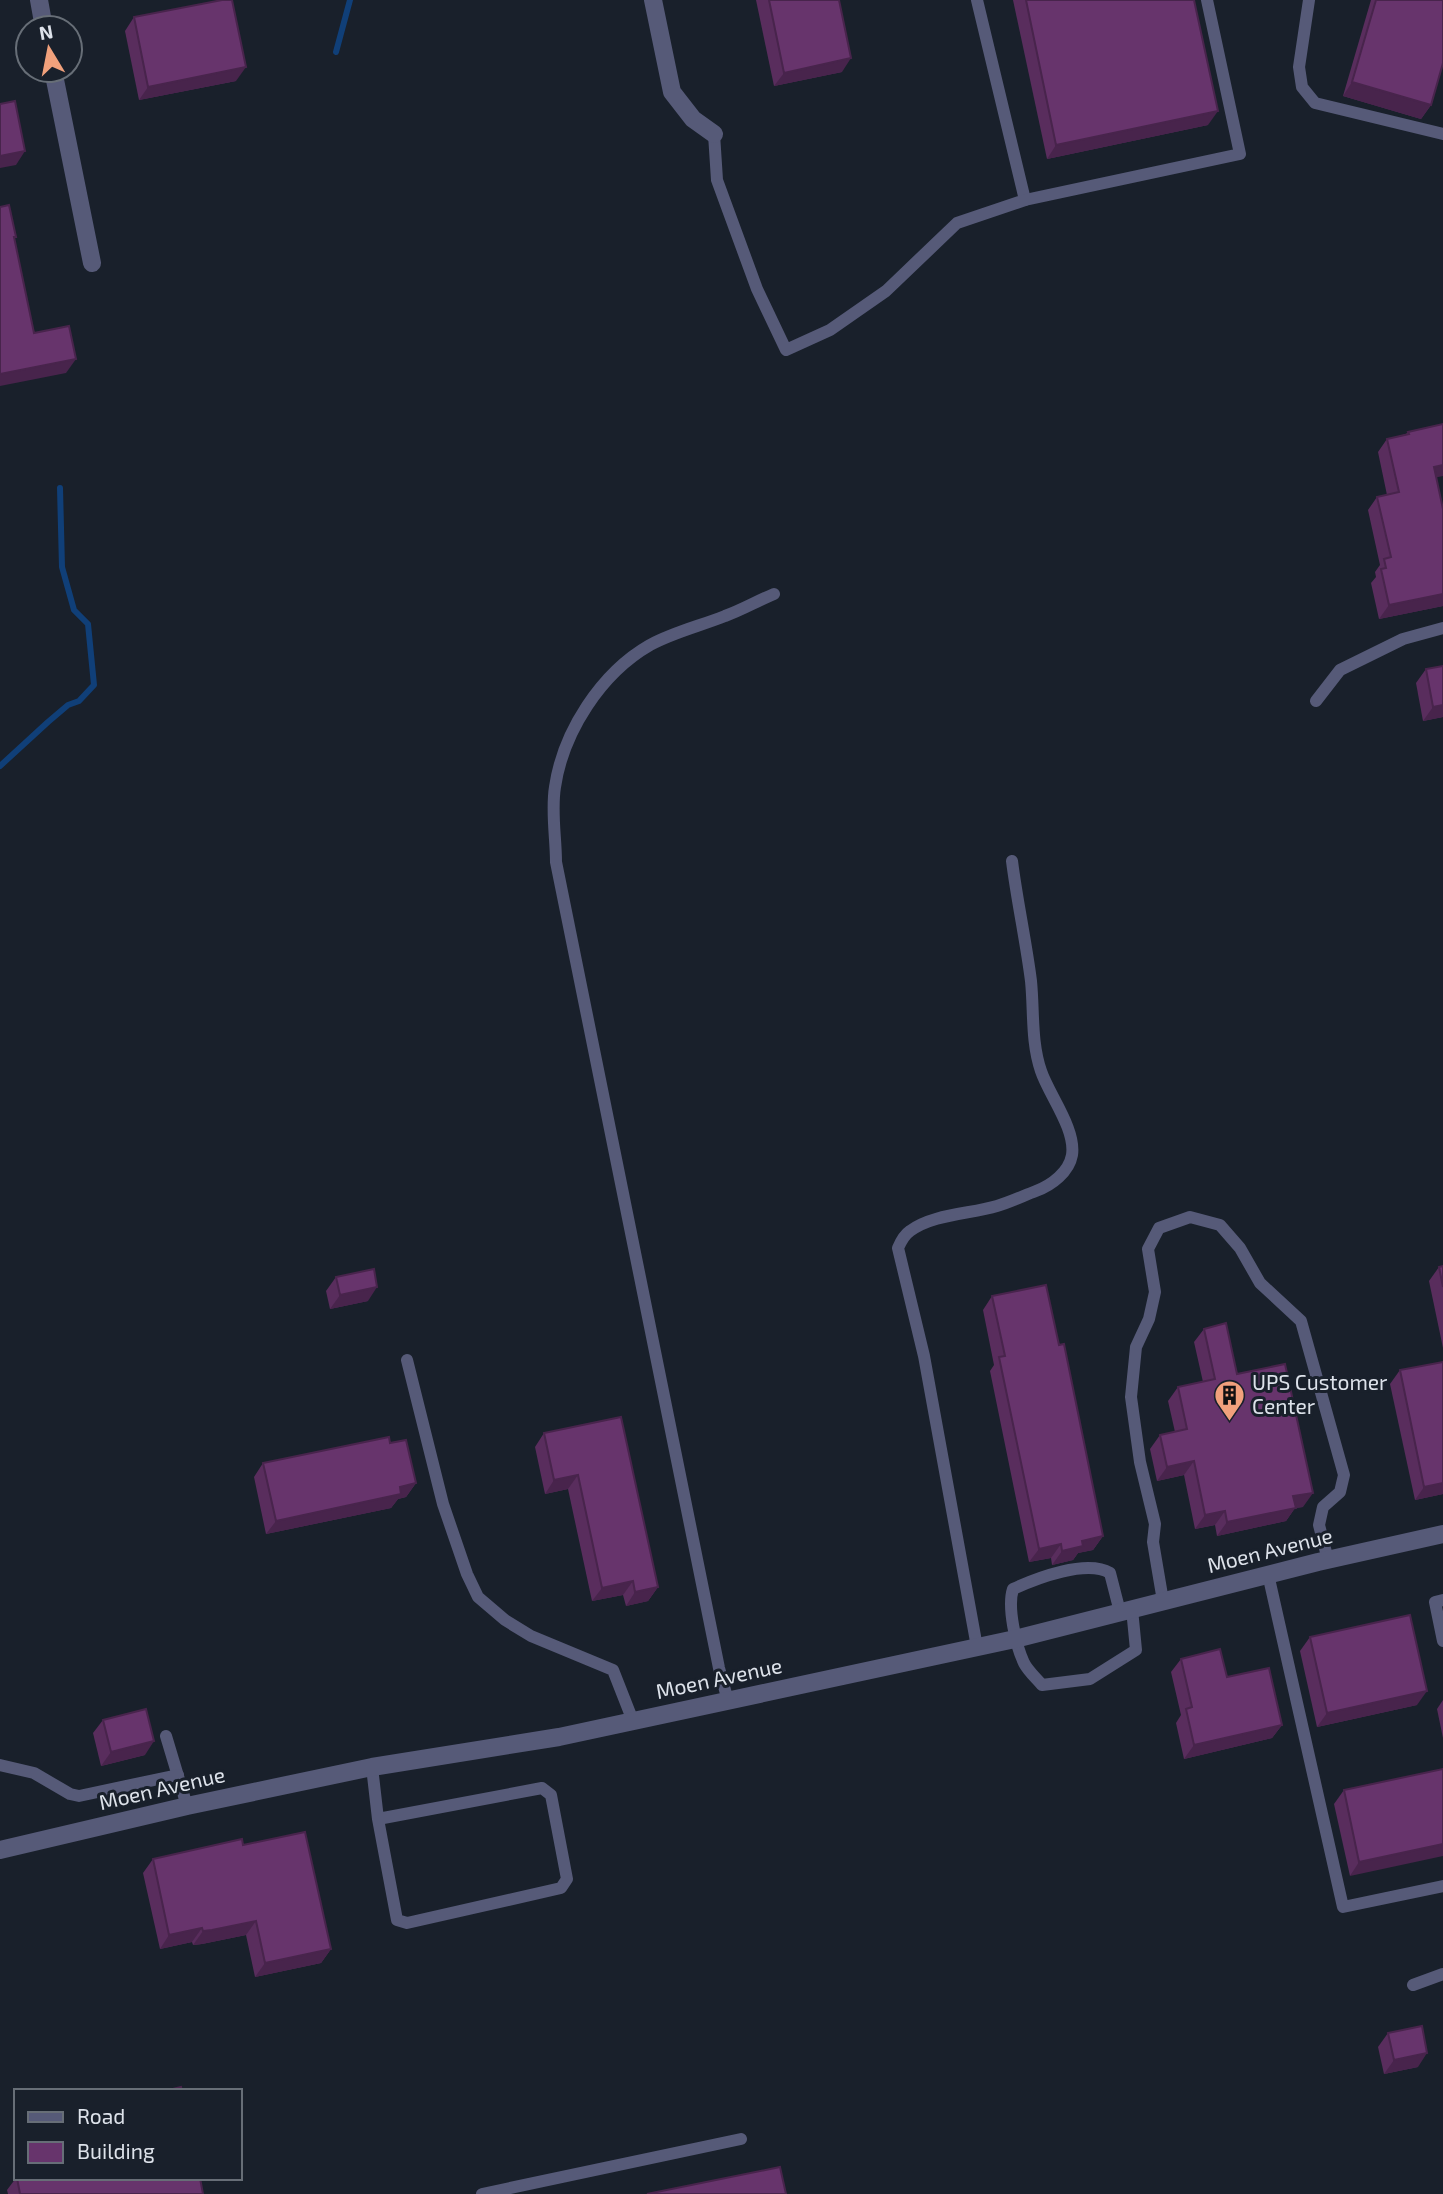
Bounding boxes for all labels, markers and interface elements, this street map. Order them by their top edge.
north arrow [14,14,84,84]
text: N [37,19,55,44]
place label: UPS Customer Center [1252,1369,1388,1418]
building icon: UPS Customer Center [1212,1378,1246,1422]
street label: Moen Avenue [1204,1522,1335,1577]
street label: Moen Avenue [653,1652,784,1703]
street label: Moen Avenue [96,1761,227,1814]
legend [14,2089,242,2180]
text: Road [77,2103,125,2128]
text: Building [77,2138,155,2163]

